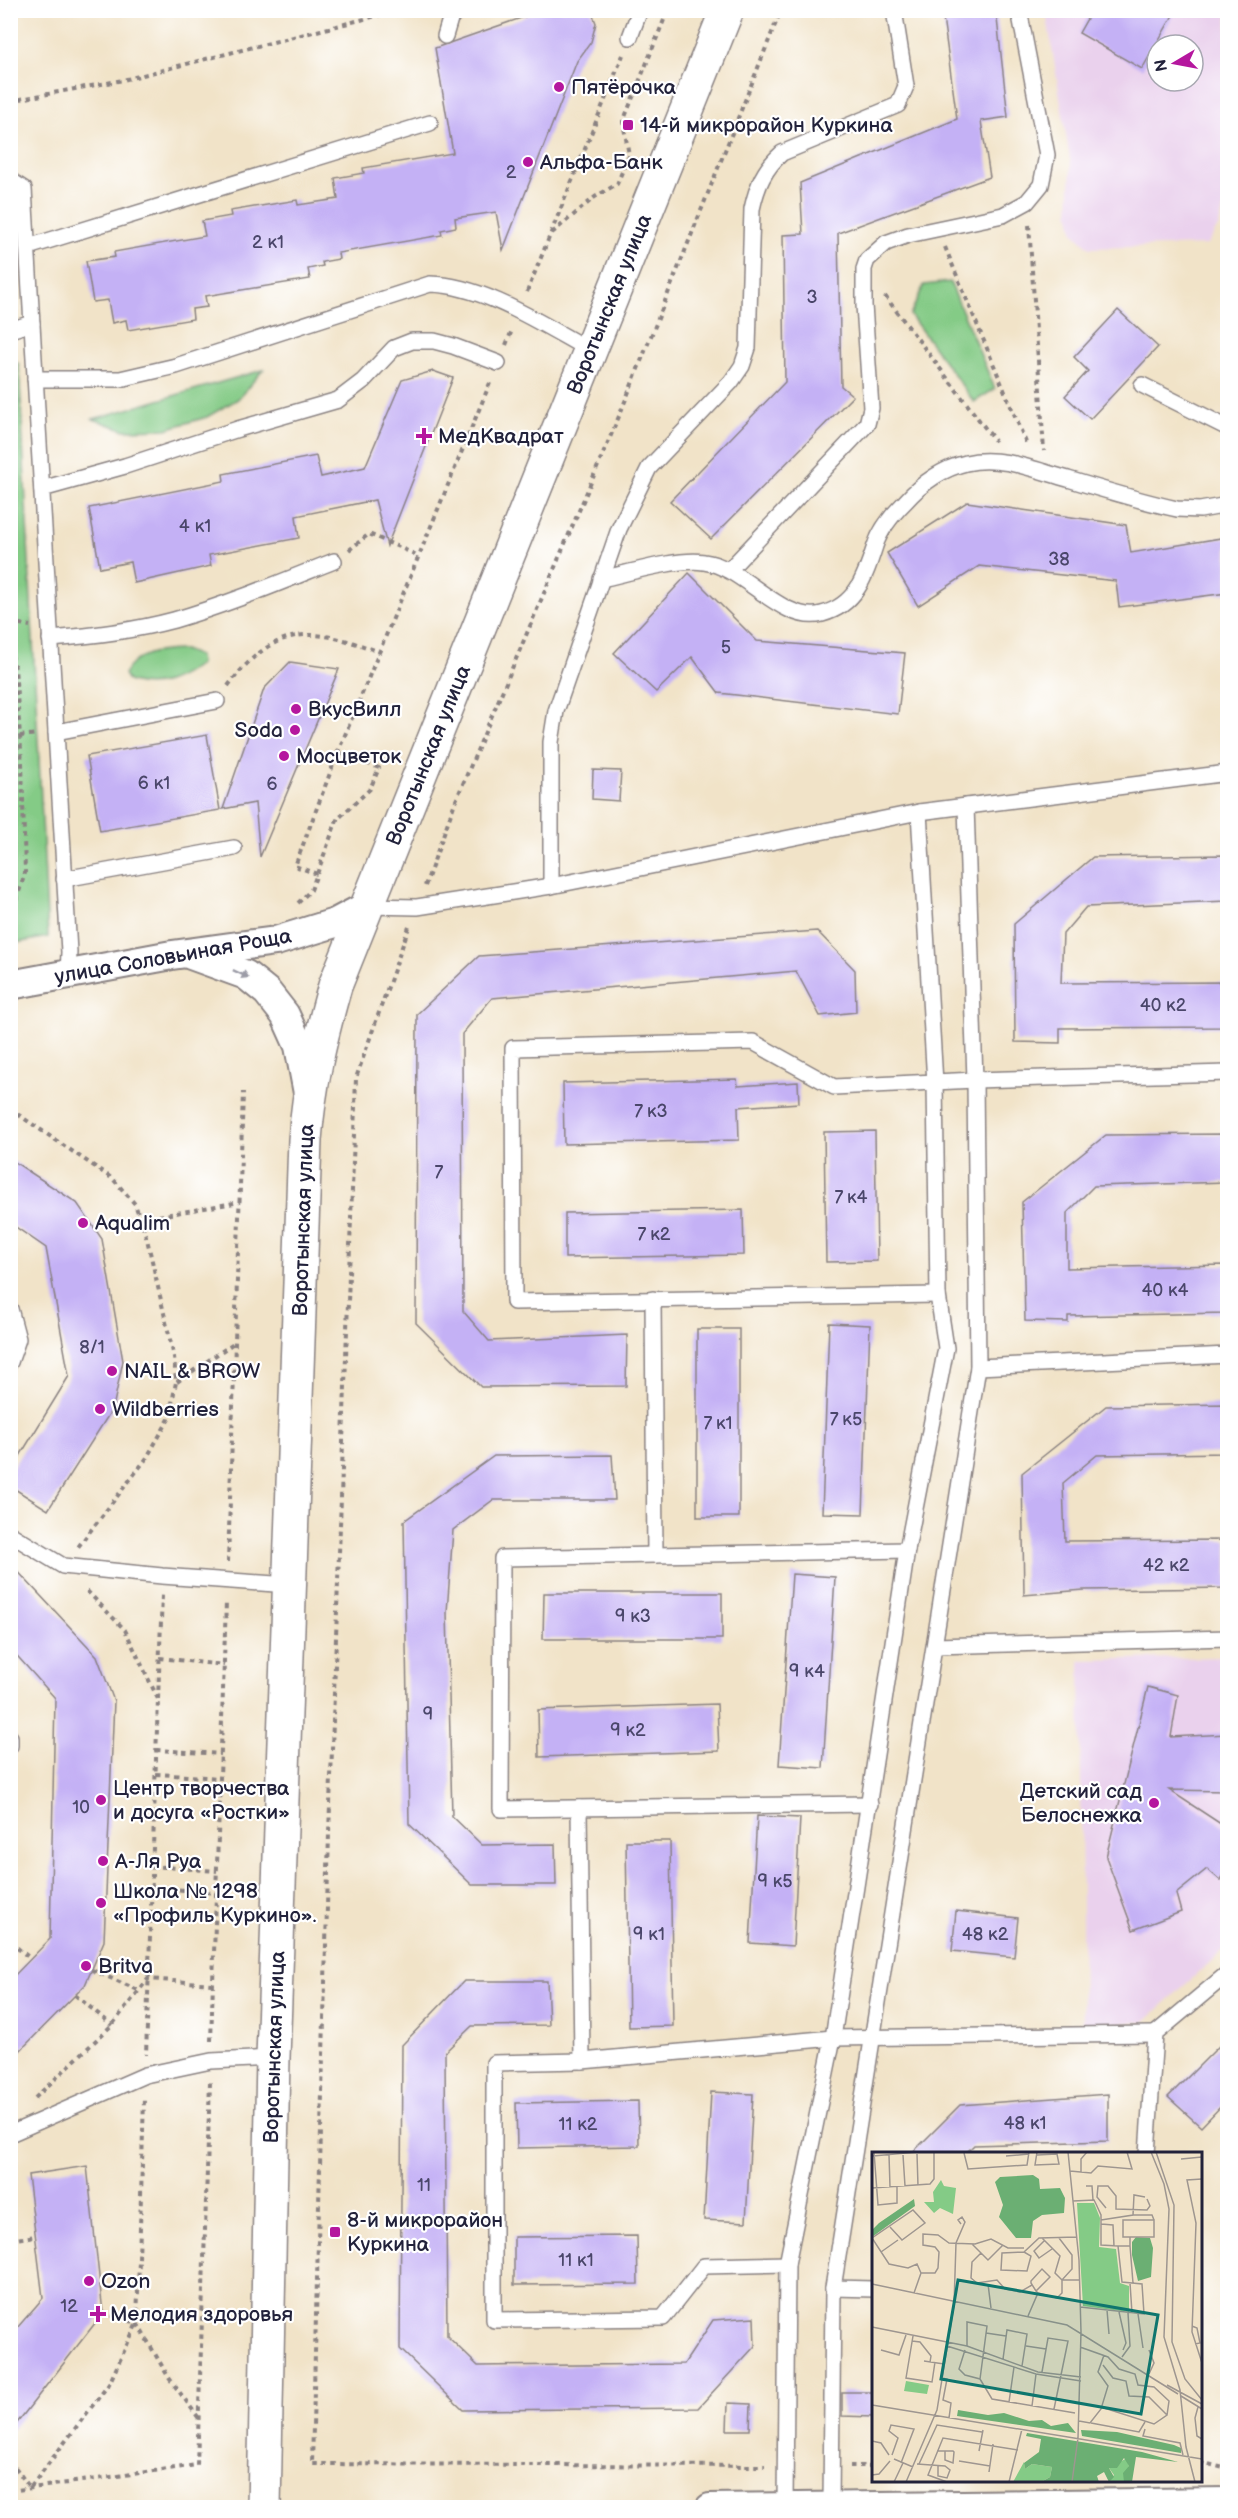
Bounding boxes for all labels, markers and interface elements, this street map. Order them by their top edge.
north arrow [1145,33,1205,93]
text: N [1151,58,1172,73]
place label: Пятёрочка [571,75,677,100]
marker: Пятёрочка [552,80,566,94]
place label: 14-й микрорайон Куркина [640,113,893,138]
marker: 14-й микрорайон Куркина [621,118,635,132]
place label: Альфа-Банк [539,150,663,175]
marker: Альфа-Банк [521,155,535,169]
house number: 2 [506,162,517,183]
street label: Воротынская улица [562,210,657,398]
house number: 2 к1 [252,232,284,253]
house number: 3 [806,287,818,308]
place label: МедКвадрат [438,424,564,449]
marker: МедКвадрат [415,427,433,445]
house number: 4 к1 [179,516,211,537]
house number: 38 [1048,549,1070,570]
house number: 5 [721,637,731,658]
street label: Воротынская улица [381,661,476,849]
place label: ВкусВилл [308,697,401,722]
marker: ВкусВилл [289,702,303,716]
place label: Soda [234,718,283,743]
marker: Soda [288,723,302,737]
place label: Мосцветок [296,744,401,769]
marker: Мосцветок [277,749,291,763]
house number: 6 к1 [138,773,170,794]
house number: 6 [267,774,278,795]
street label: улица Соловьиная Роща [53,923,294,990]
one-way arrow [232,969,249,978]
house number: 40 к2 [1140,995,1187,1016]
house number: 7 к3 [634,1101,668,1122]
street label: Воротынская улица [288,1123,319,1317]
house number: 7 [435,1162,444,1183]
house number: 7 к4 [834,1187,868,1208]
place label: Aqualim [95,1211,170,1236]
marker: Aqualim [76,1216,90,1230]
house number: 7 к2 [638,1224,671,1245]
house number: 40 к4 [1142,1280,1189,1301]
house number: 8/1 [79,1337,105,1358]
place label: NAIL & BROW [124,1359,260,1384]
marker: NAIL & BROW [105,1364,119,1378]
place label: Wildberries [112,1397,219,1422]
marker: Wildberries [93,1402,107,1416]
house number: 7 к5 [830,1409,862,1430]
house number: 7 к1 [703,1413,733,1434]
house number: 42 к2 [1143,1555,1190,1576]
house number: 9 к3 [615,1606,651,1627]
house number: 9 к4 [789,1661,825,1682]
house number: 9 [423,1704,433,1725]
house number: 9 к2 [610,1720,646,1741]
place label: Центр творчества и досуга «Ростки» [113,1776,290,1825]
place label: Детский сад Белоснежка [1020,1779,1143,1828]
marker: Центр творчества и досуга «Ростки» [94,1793,108,1807]
marker: Детский сад Белоснежка [1147,1796,1161,1810]
house number: 10 [72,1797,90,1818]
place label: А-Ля Руа [114,1849,202,1874]
marker: А-Ля Руа [96,1854,110,1868]
house number: 9 к5 [757,1871,793,1892]
place label: Школа № 1298 «Профиль Куркино». [113,1879,317,1928]
marker: Школа № 1298 «Профиль Куркино». [94,1896,108,1910]
house number: 9 к1 [633,1924,665,1945]
house number: 48 к2 [962,1924,1009,1945]
street label: Воротынская улица [259,1950,290,2144]
place label: Britva [98,1954,153,1979]
marker: Britva [79,1959,93,1973]
house number: 48 к1 [1004,2113,1046,2134]
house number: 11 к2 [559,2114,598,2135]
inset map [872,2152,1202,2482]
house number: 11 [417,2175,431,2196]
place label: 8-й микрорайон Куркина [347,2208,503,2257]
marker: 8-й микрорайон Куркина [328,2225,342,2239]
house number: 11 к1 [558,2250,594,2271]
place label: Ozon [101,2269,150,2294]
marker: Ozon [82,2274,96,2288]
house number: 12 [60,2296,78,2317]
place label: Мелодия здоровья [110,2302,293,2327]
marker: Мелодия здоровья [91,2307,105,2321]

